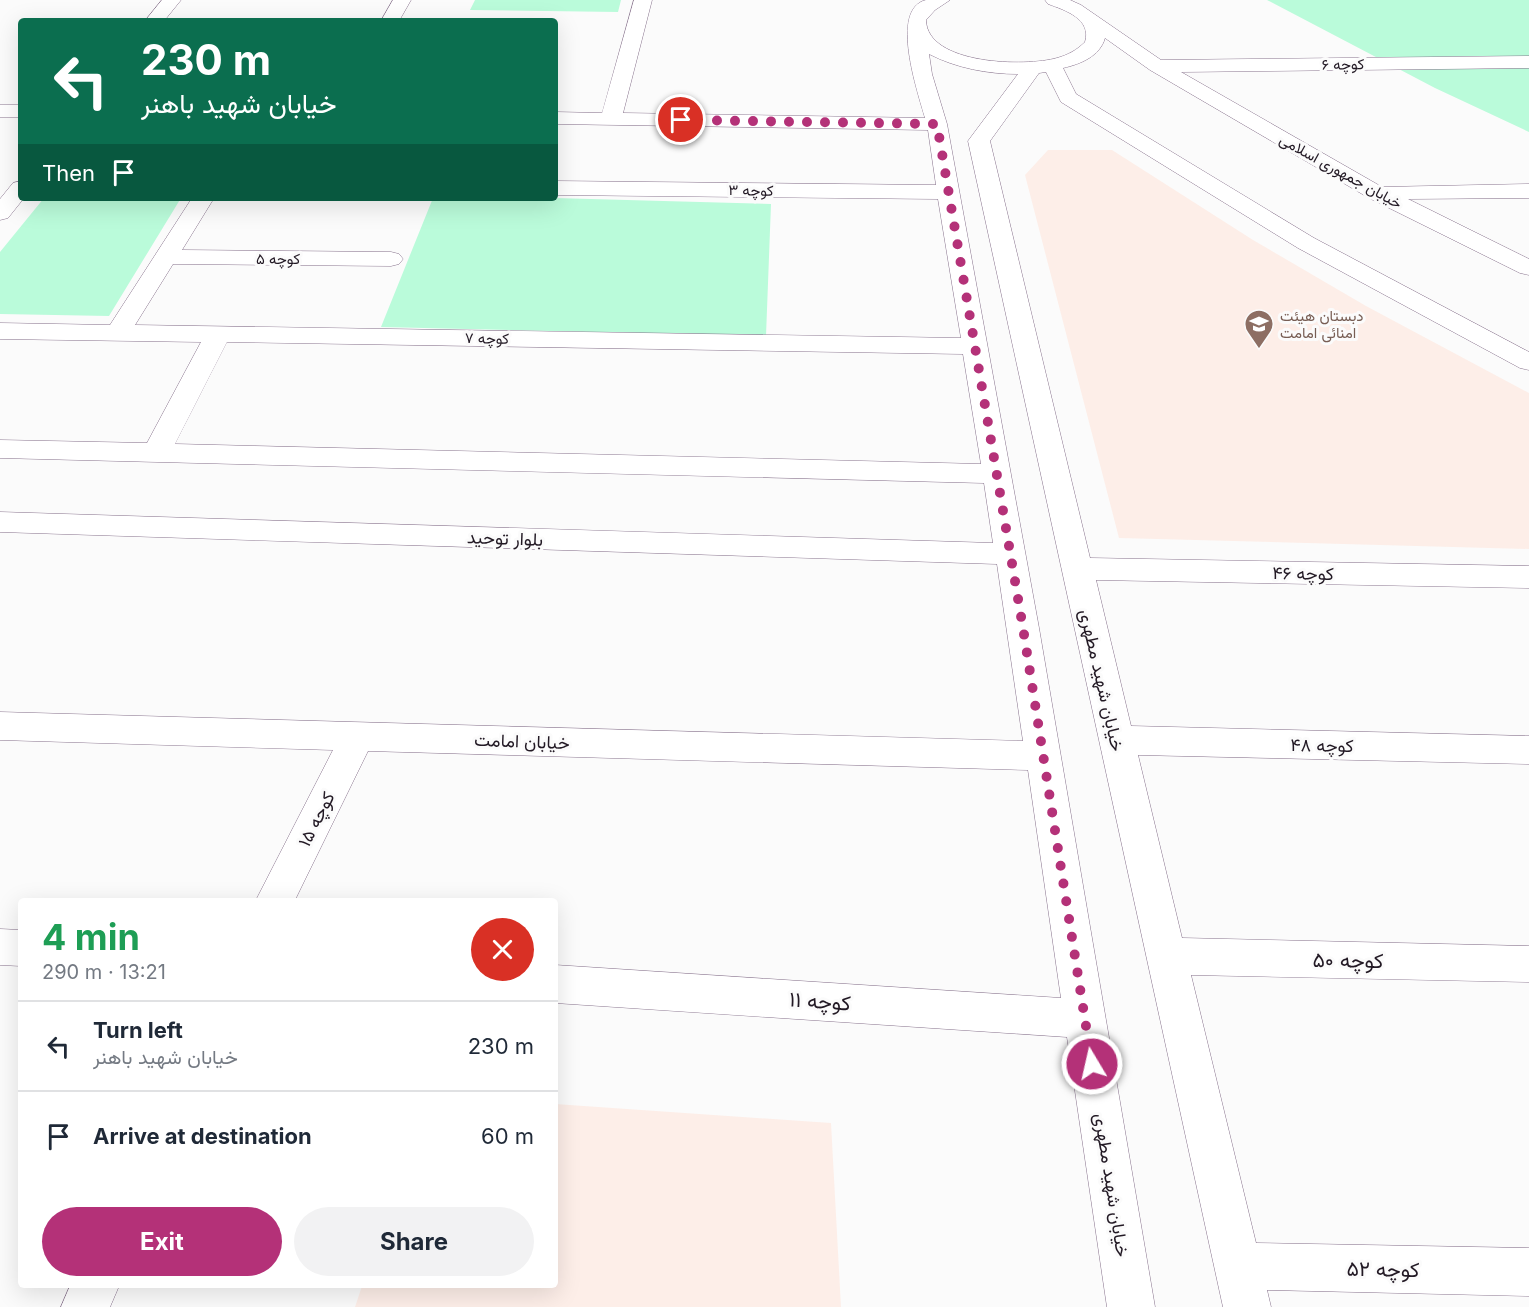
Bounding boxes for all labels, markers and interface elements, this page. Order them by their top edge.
text: 230 m [141,34,271,85]
icon: left [42,42,120,120]
street label: کوچه ۶ [1321,54,1365,75]
text: خیابان شهید باهنر [141,87,337,120]
pin [655,94,706,145]
icon: arrive [664,103,697,136]
street label: خیابان جمهوری اسلامی [1276,129,1406,213]
icon: arrive [107,156,140,189]
text: Then [42,160,95,186]
street label: کوچه ۳ [728,180,774,201]
street label: کوچه ۵ [256,249,300,269]
place label: دبستان هیئت امنائی امامت [1280,306,1363,343]
school or university icon: دبستان هیئت امنائی امامت [1243,308,1275,350]
street label: کوچه ۷ [465,328,510,349]
street label: بلوار توحید [467,526,543,551]
street label: کوچه ۴۶ [1272,562,1334,586]
street label: خیابان شهید مطهری [1074,607,1129,753]
street label: خیابان امامت [474,729,570,753]
street label: کوچه ۴۸ [1290,734,1354,758]
street label: کوچه ۱۵ [293,788,340,851]
text: 4 min [42,915,140,959]
button: close [471,918,534,981]
street label: کوچه ۵۰ [1312,947,1384,975]
text: 290 m · 13:21 [42,960,166,984]
street label: کوچه ۱۱ [788,986,852,1018]
text: Turn left [93,1017,183,1043]
icon: left [42,1030,75,1063]
position arrow [1060,1032,1124,1096]
text: 230 m [468,1033,534,1059]
text: خیابان شهید باهنر [93,1045,238,1069]
street label: خیابان شهید مطهری [1089,1112,1134,1259]
icon: arrive [42,1120,75,1153]
text: Arrive at destination [93,1123,312,1149]
text: 60 m [481,1123,534,1149]
button: Exit [42,1207,282,1276]
button: Share [294,1207,534,1276]
street label: کوچه ۵۲ [1346,1256,1420,1284]

